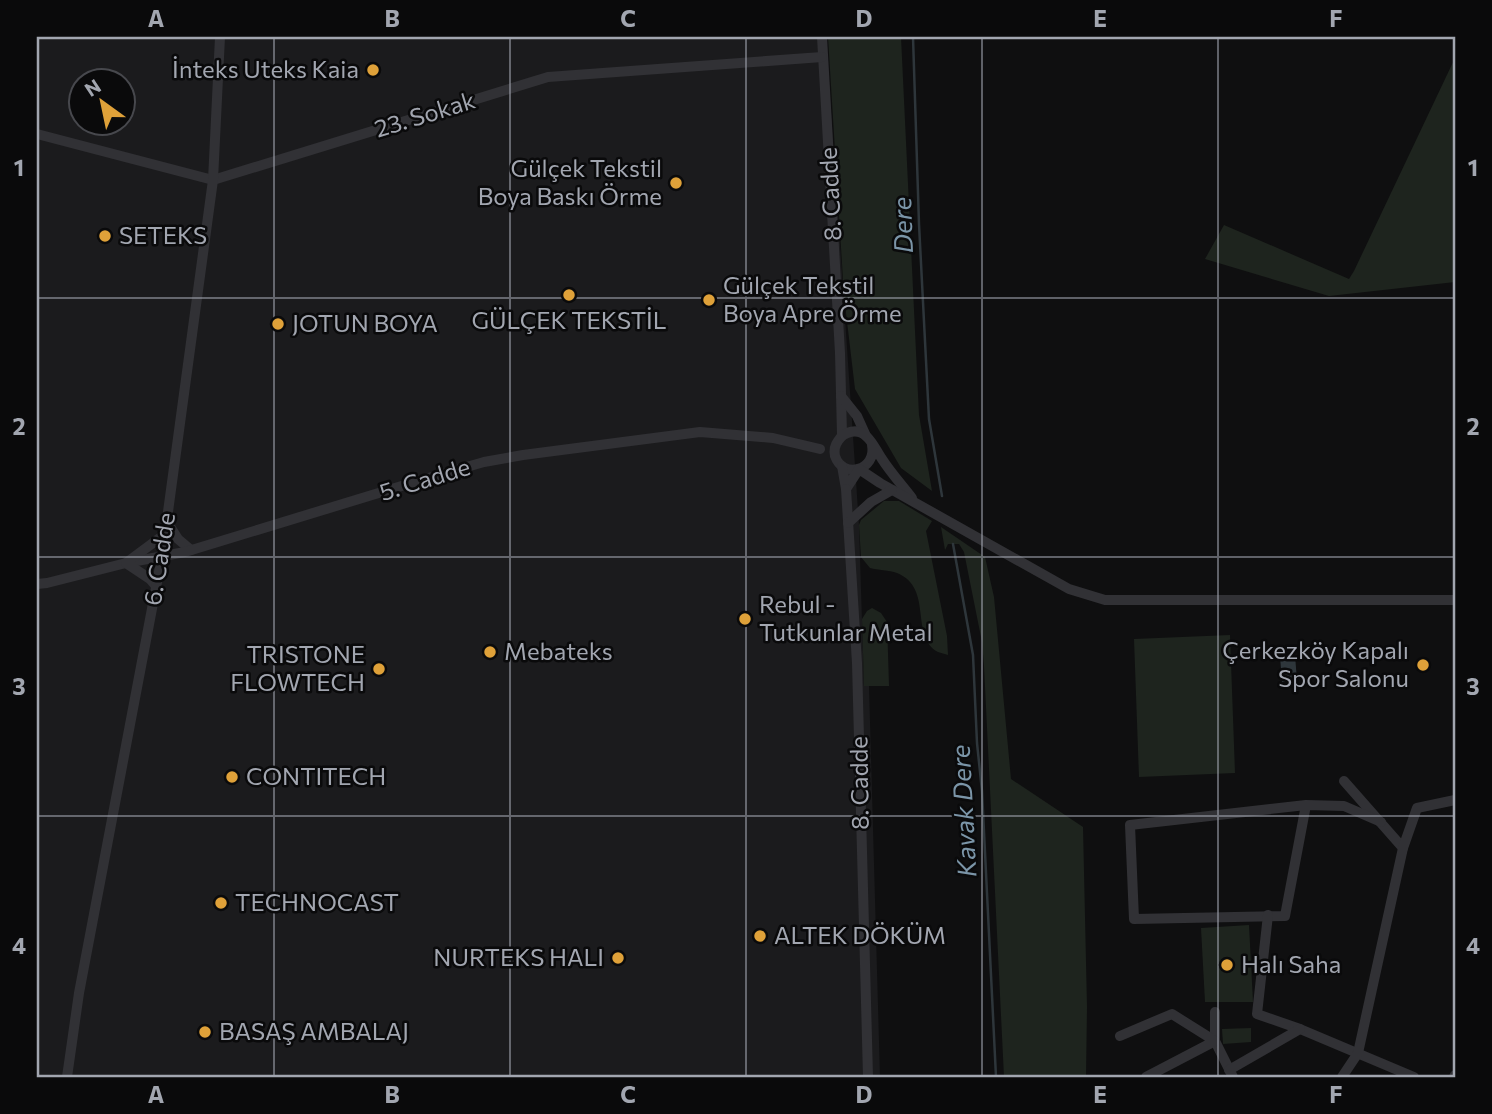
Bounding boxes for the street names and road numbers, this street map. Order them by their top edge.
street label: 23. Sokak [371,85,478,143]
street label: 8. Cadde [813,146,846,242]
street label: 5. Cadde [376,451,473,506]
street label: 6. Cadde [137,510,180,607]
street label: 8. Cadde [843,736,874,830]

